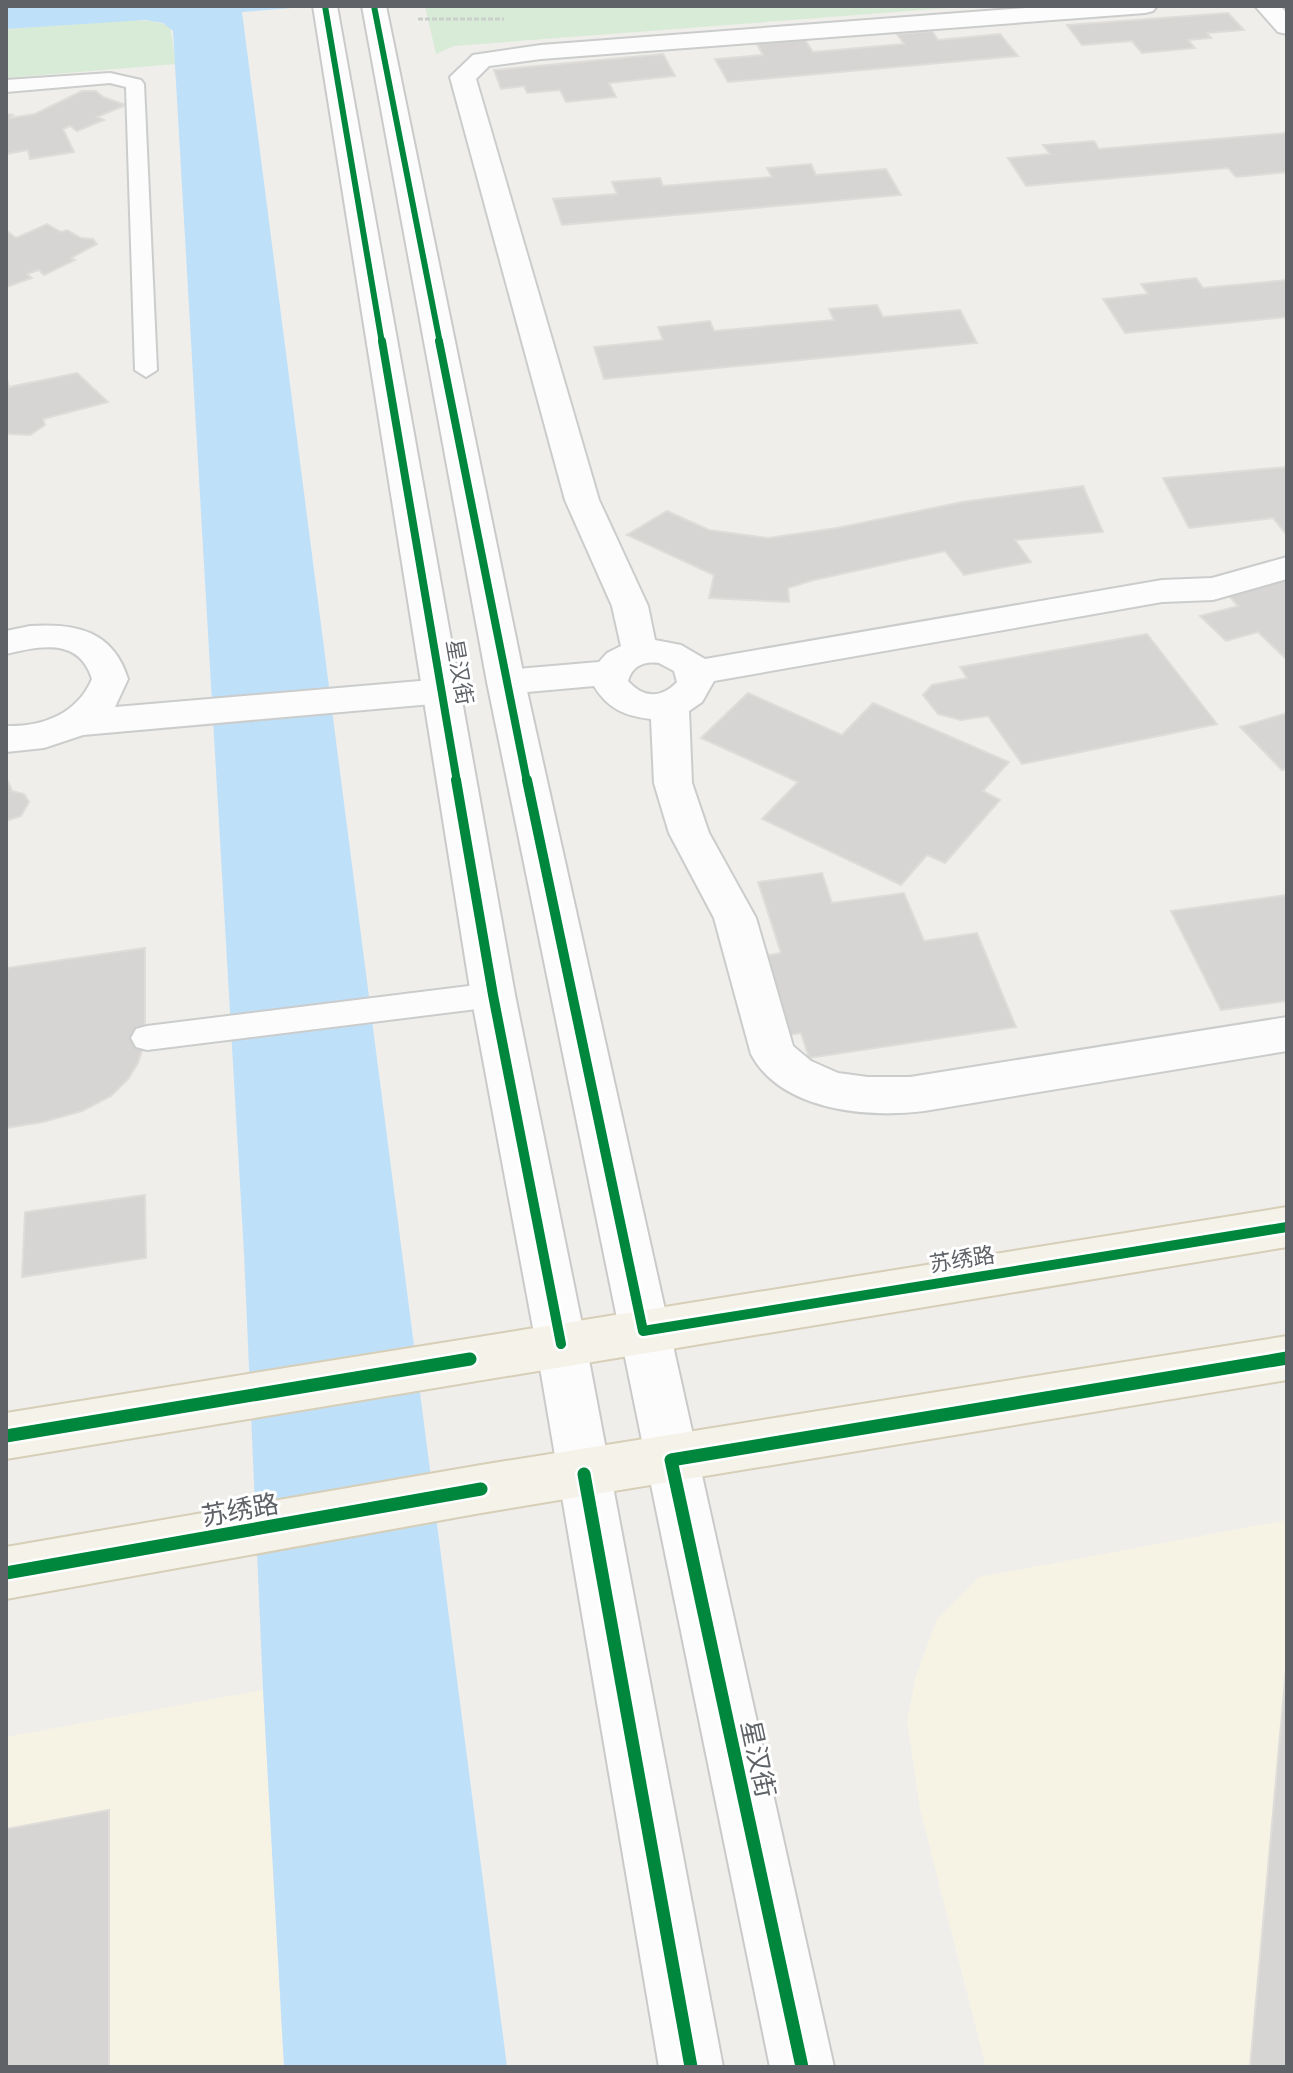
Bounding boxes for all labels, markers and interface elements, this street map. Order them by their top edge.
street label: 星汉街 [440,637,479,707]
street label: 苏绣路 [927,1241,997,1278]
street label: 苏绣路 [199,1487,281,1533]
street label: 星汉街 [734,1718,782,1800]

